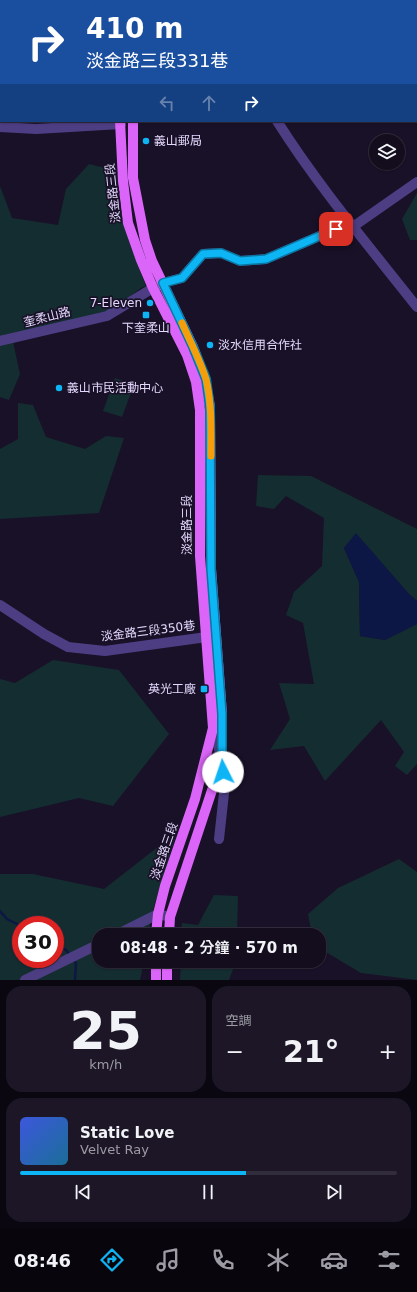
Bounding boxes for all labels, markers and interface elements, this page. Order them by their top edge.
text: 410 m [86,12,183,45]
icon: right [20,16,72,68]
text: 淡金路三段331巷 [86,50,228,71]
icon: left [156,92,178,114]
icon: ahead [198,92,220,114]
icon: right [240,92,262,114]
place label: 義山郵局 [154,134,202,148]
map controls [369,134,405,170]
button: layers [369,134,405,170]
marker: 義山郵局 [141,136,151,146]
street label: 淡金路三段 [103,162,123,224]
pin [319,212,353,246]
icon: arrive [325,218,347,240]
place label: 7-Eleven [90,296,142,310]
marker: 7-Eleven [145,298,155,308]
street label: 奎柔山路 [22,304,72,330]
marker: 下奎柔山 [141,310,151,320]
place label: 下奎柔山 [122,321,170,335]
place label: 淡水信用合作社 [218,338,302,352]
marker: 淡水信用合作社 [205,340,215,350]
place label: 義山市民活動中心 [67,381,163,395]
marker: 義山市民活動中心 [54,383,64,393]
street label: 淡金路三段 [180,495,194,555]
street label: 淡金路三段350巷 [100,618,196,644]
place label: 英光工廠 [148,682,196,696]
marker: 英光工廠 [199,684,209,694]
position arrow [202,751,244,793]
street label: 淡金路三段 [148,820,180,882]
speed limit sign: 30 [12,916,64,968]
text: 08:48 · 2 分鐘 · 570 m [120,939,298,957]
text: 25 [70,1001,142,1061]
text: 空調 [226,1013,252,1028]
text: 21° [283,1034,340,1069]
text: − [226,1039,244,1064]
text: + [379,1039,397,1064]
text: km/h [89,1057,122,1072]
text: Static Love [80,1124,174,1142]
text: Velvet Ray [80,1142,149,1157]
icon: previous [72,1181,94,1203]
icon: pause [197,1181,219,1203]
icon: next [323,1181,345,1203]
icon: directions [98,1246,126,1274]
icon: music [154,1246,182,1274]
icon: phone [209,1246,237,1274]
icon: climate [264,1246,292,1274]
icon: car [320,1246,348,1274]
icon: filters [375,1246,403,1274]
text: 08:46 [14,1250,71,1271]

